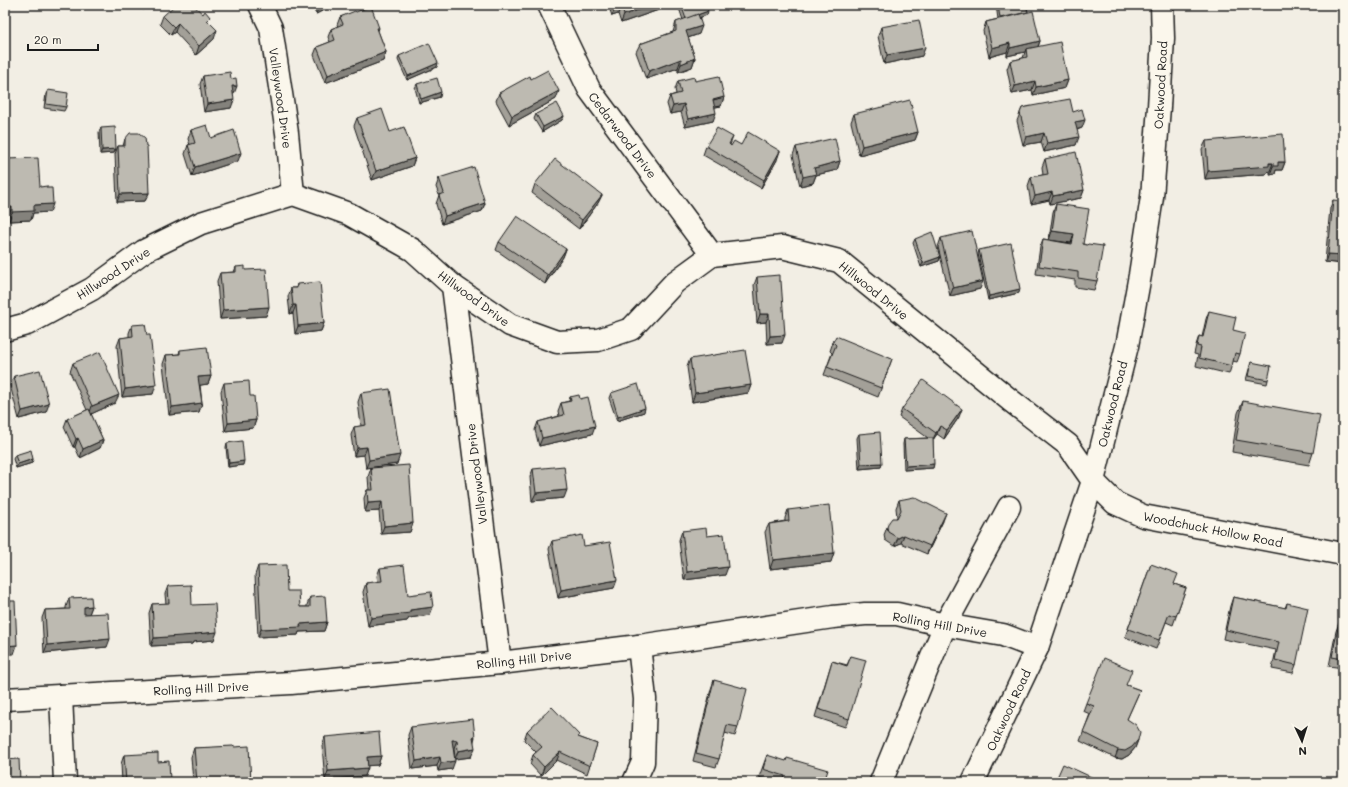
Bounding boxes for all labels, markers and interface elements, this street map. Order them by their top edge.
scale bar [28,26,98,52]
text: 20 m [34,31,62,47]
street label: Oakwood Road [1150,40,1170,129]
street label: Valleywood Drive [266,47,296,149]
street label: Cedarwood Drive [585,89,661,181]
street label: Hillwood Drive [73,243,153,303]
street label: Hillwood Drive [836,257,912,323]
street label: Hillwood Drive [435,267,513,329]
street label: Oakwood Road [1094,359,1131,449]
street label: Valleywood Drive [462,423,490,525]
street label: Woodchuck Hollow Road [1142,508,1285,550]
street label: Rolling Hill Drive [891,608,989,640]
street label: Rolling Hill Drive [476,646,572,672]
street label: Oakwood Road [982,666,1034,753]
street label: Rolling Hill Drive [153,678,249,698]
north arrow [1282,721,1322,761]
text: N [1298,744,1307,759]

